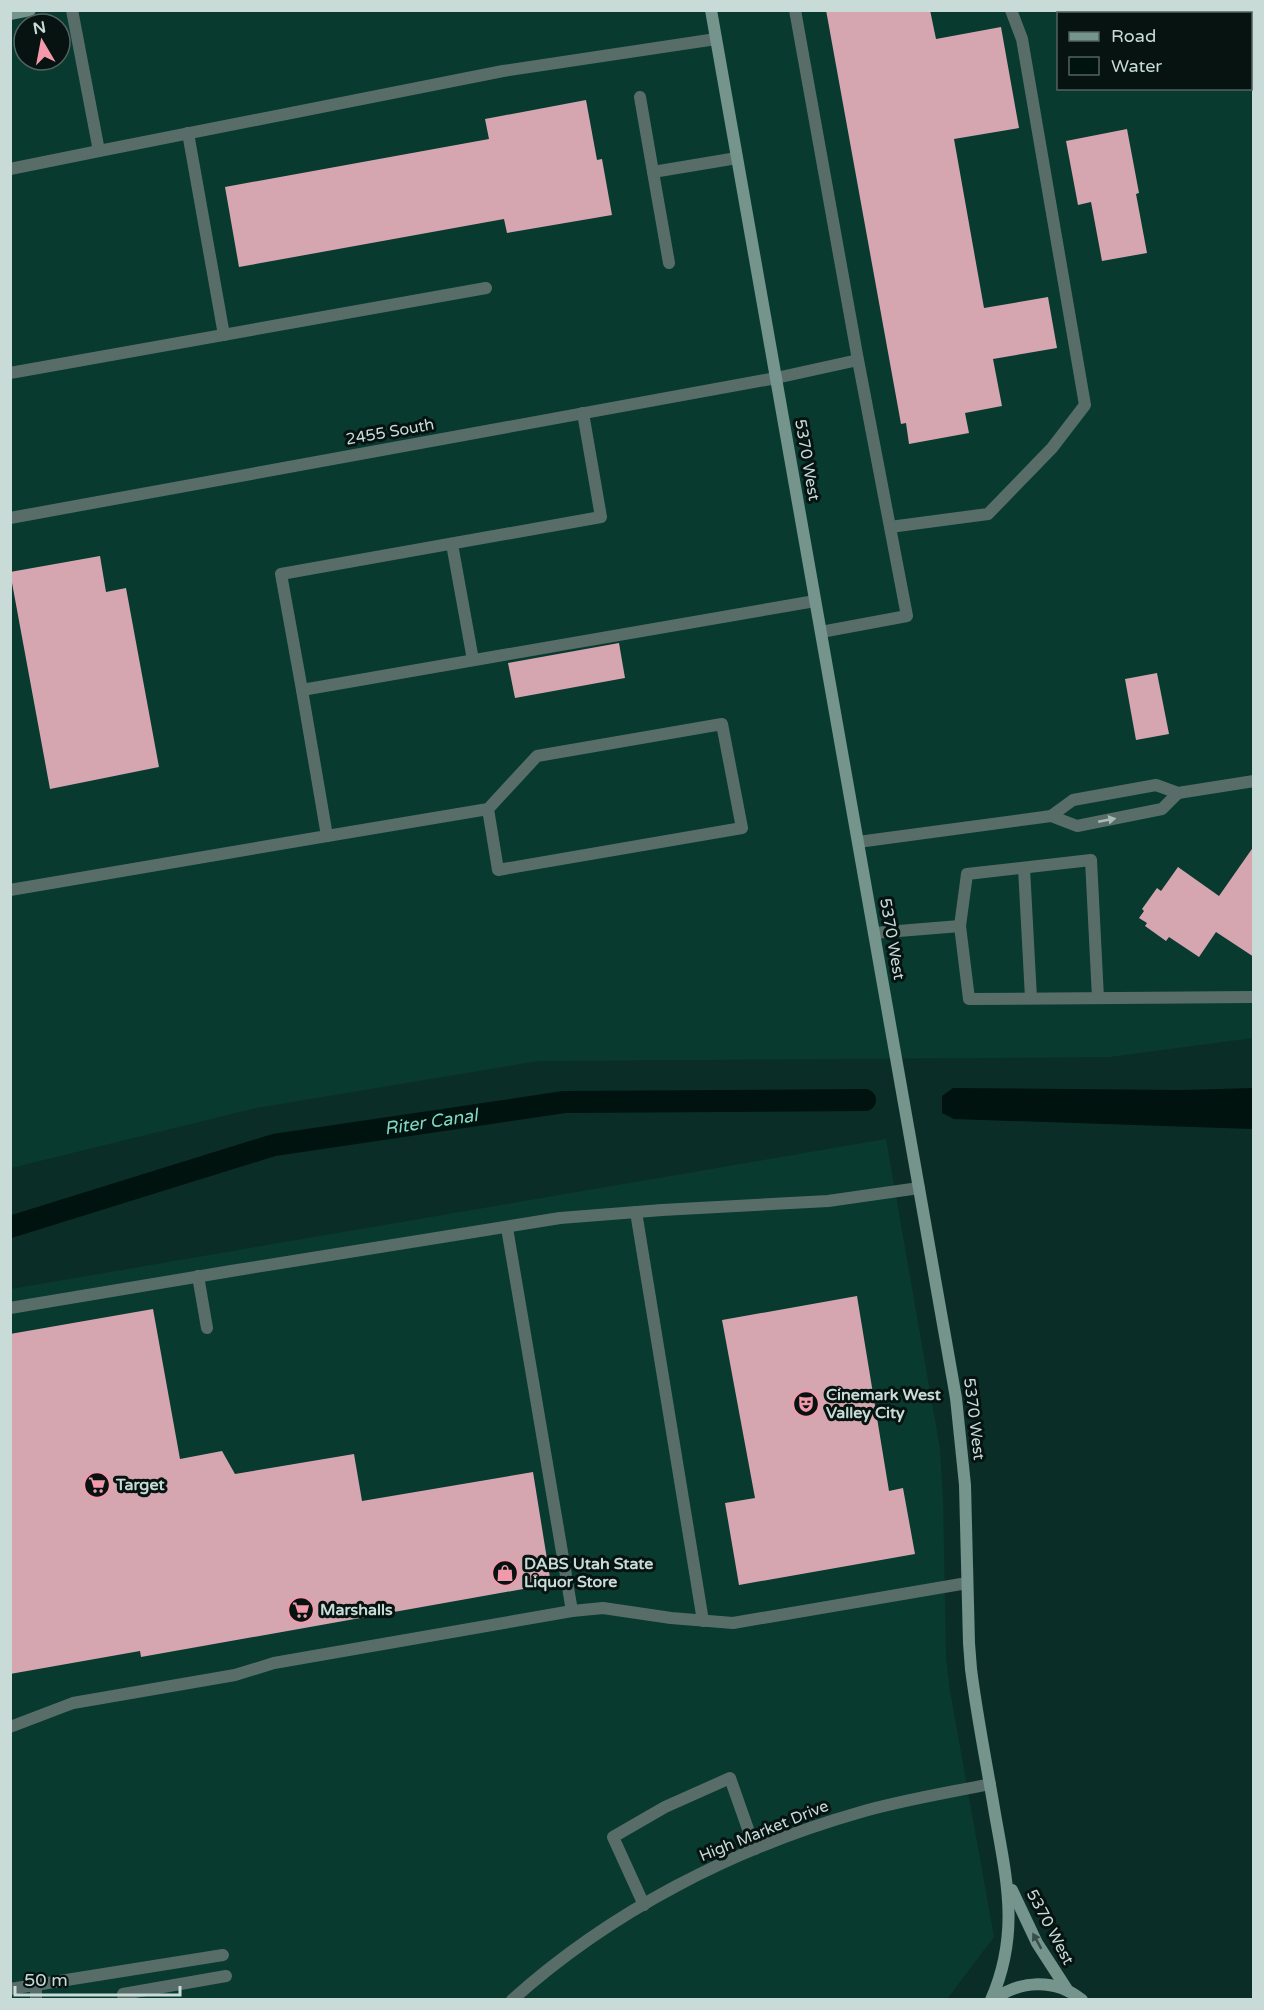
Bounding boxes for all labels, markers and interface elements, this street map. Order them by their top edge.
north arrow [12,12,72,72]
legend [1057,12,1252,90]
text: N [32,17,48,39]
text: Road [1111,25,1156,47]
text: Water [1111,55,1162,77]
street label: 2455 South [344,414,436,450]
street label: 5370 West [790,418,824,502]
one-way arrow [1097,815,1116,824]
street label: 5370 West [875,897,909,981]
water label: Riter Canal [383,1104,481,1140]
street label: 5370 West [959,1377,989,1461]
place label: Cinemark West Valley City [826,1385,942,1423]
theatre icon: Cinemark West Valley City [791,1389,821,1419]
supermarket icon: Target [82,1470,112,1500]
place label: Target [115,1475,165,1495]
place label: DABS Utah State Liquor Store [524,1554,653,1592]
shop icon: DABS Utah State Liquor Store [490,1558,520,1588]
supermarket icon: Marshalls [286,1595,316,1625]
place label: Marshalls [320,1600,393,1620]
street label: High Market Drive [696,1796,832,1866]
street label: 5370 West [1022,1886,1078,1968]
one-way arrow [1032,1932,1042,1949]
scale bar [15,1959,180,1997]
text: 50 m [24,1969,68,1991]

